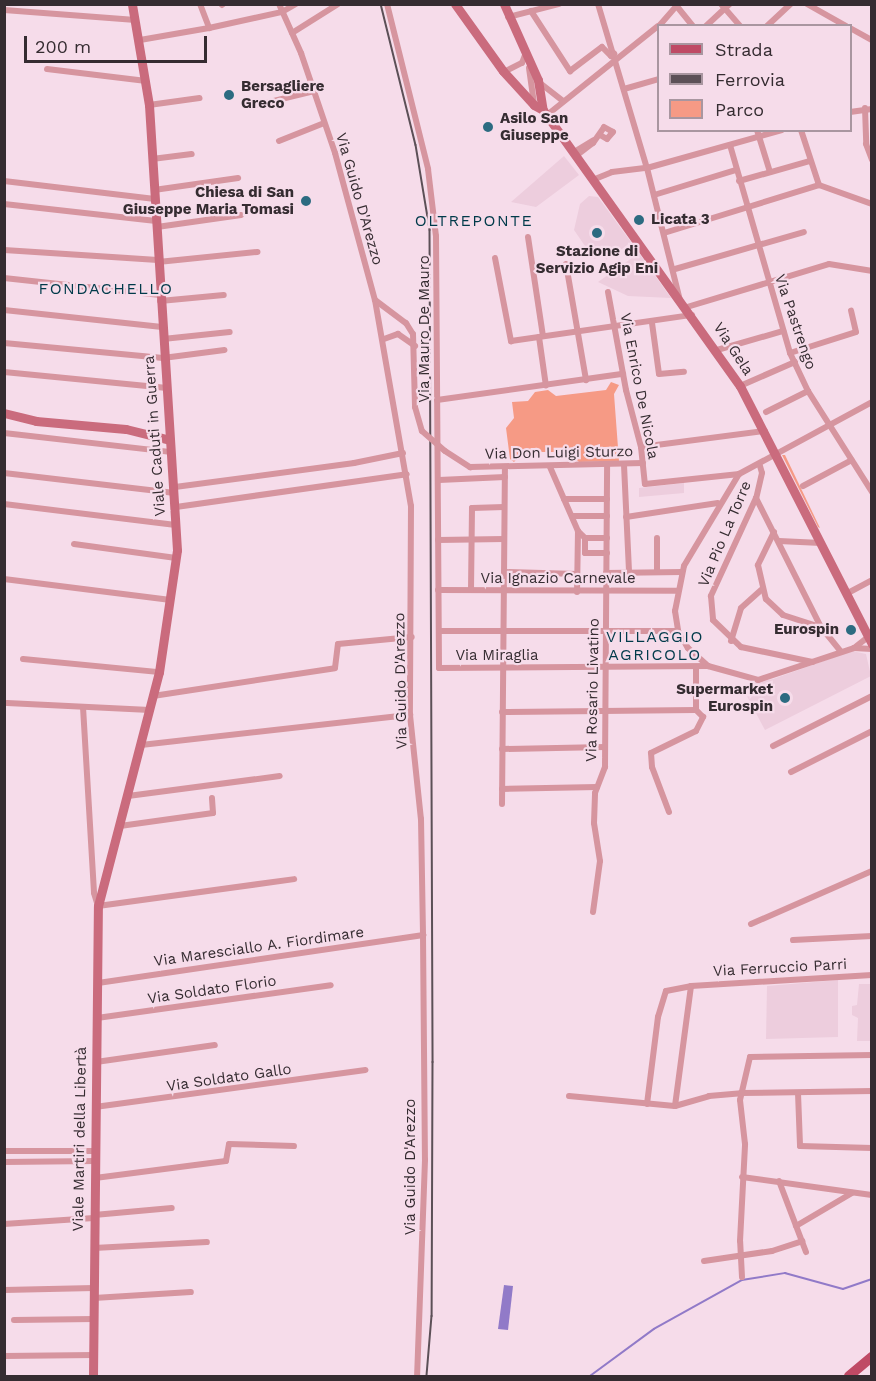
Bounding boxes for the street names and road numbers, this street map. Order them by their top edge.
street label: Via Guido D'Arezzo [331,131,387,267]
street label: Via Mauro De Mauro [416,255,434,403]
street label: Via Pastrengo [770,272,820,372]
street label: Via Enrico De Nicola [616,311,662,461]
street label: Via Gela [709,319,757,379]
street label: Viale Caduti in Guerra [140,355,170,517]
street label: Via Don Luigi Sturzo [484,443,634,463]
street label: Via Pio La Torre [694,478,756,590]
street label: Via Ignazio Carnevale [480,570,636,588]
street label: Via Guido D'Arezzo [391,612,411,750]
street label: Via Rosario Livatino [583,618,603,762]
street label: Via Miraglia [455,647,539,665]
street label: Via Maresciallo A. Fiordimare [152,923,366,971]
street label: Via Ferruccio Parri [712,955,848,981]
street label: Via Soldato Florio [146,972,278,1008]
street label: Viale Martiri della Libertà [69,1046,91,1232]
street label: Via Soldato Gallo [165,1060,293,1096]
street label: Via Guido D'Arezzo [402,1098,420,1236]

